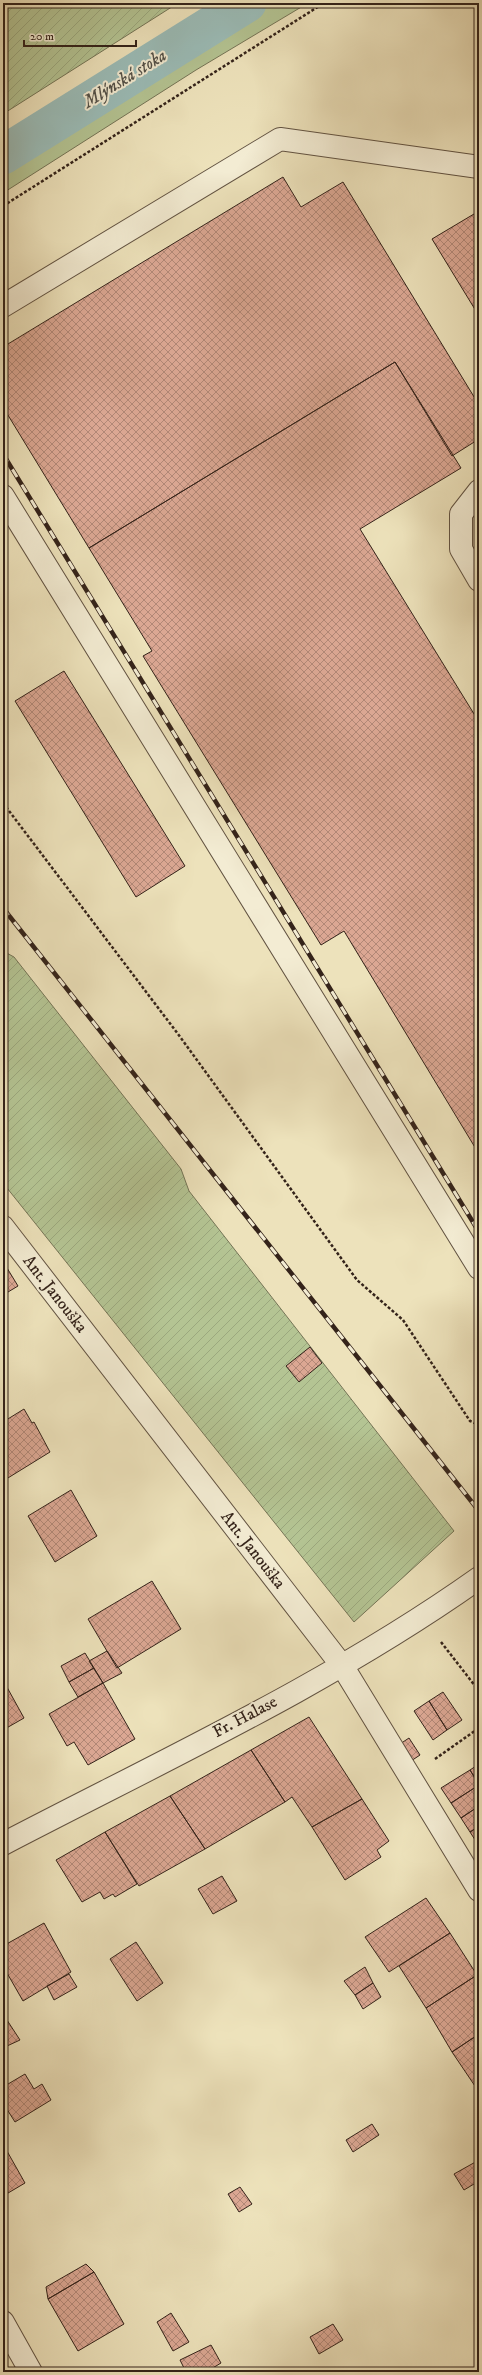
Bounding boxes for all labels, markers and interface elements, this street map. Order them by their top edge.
scale bar [24,22,136,48]
text: 20 m [30,29,54,44]
water label: Mlýnská stoka [77,45,171,114]
street label: Ant. Janouška [18,1251,93,1338]
street label: Ant. Janouška [216,1507,291,1594]
street label: Fr. Halase [209,1691,281,1743]

